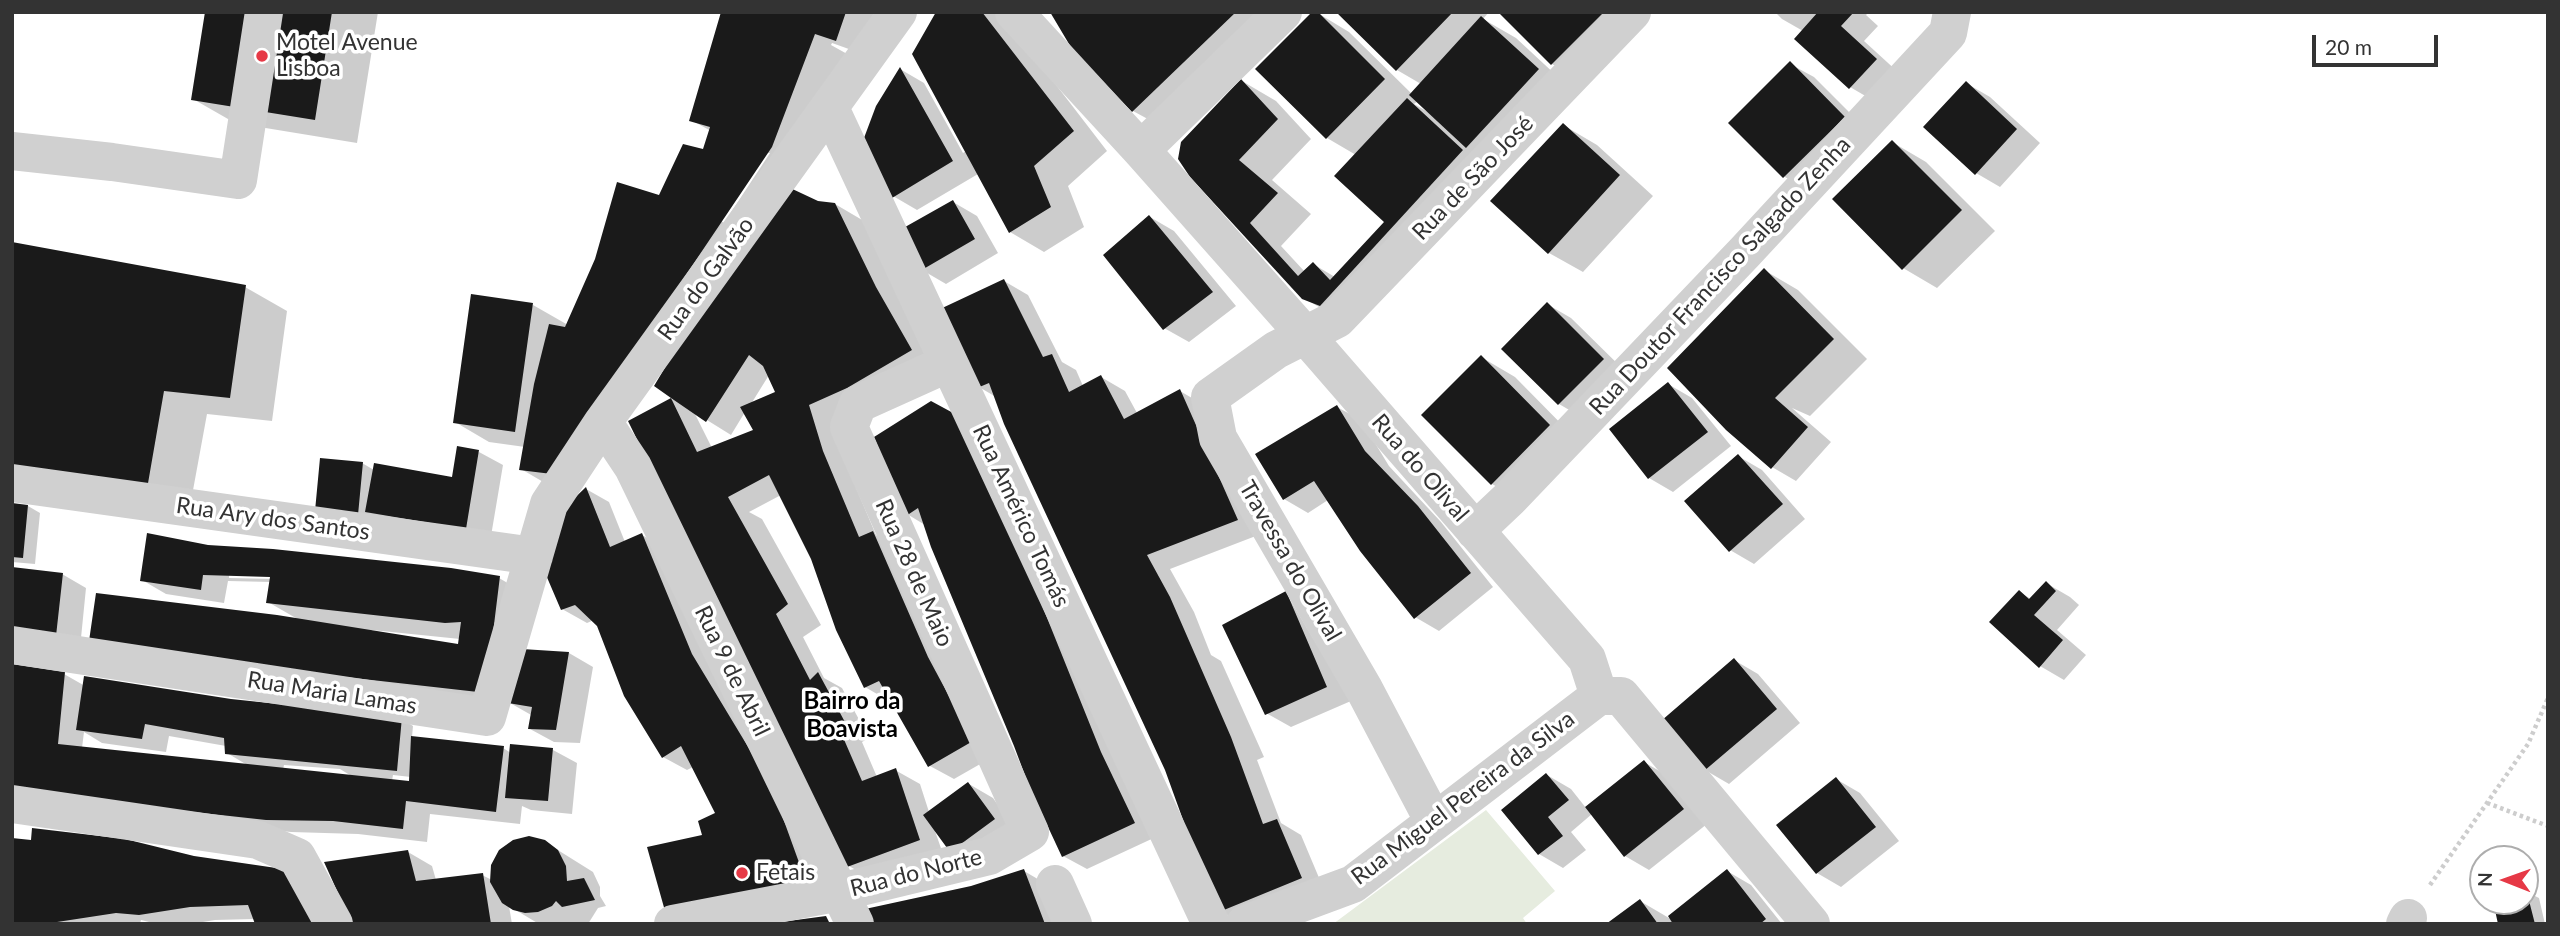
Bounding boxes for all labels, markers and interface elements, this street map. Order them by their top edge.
scale bar [2315,21,2441,65]
place label: Motel Avenue Lisboa [276,29,418,83]
text: 20 m [2325,34,2372,59]
marker: Motel Avenue Lisboa [254,48,270,64]
street label: Rua de São José [1407,110,1539,246]
street label: Rua Doutor Francisco Salgado Zenha [1584,131,1856,421]
street label: Rua do Galvão [652,212,760,346]
street label: Rua do Olival [1366,409,1474,527]
street label: Rua Américo Tomás [967,420,1075,612]
street label: Travessa do Olival [1233,476,1347,646]
street label: Rua Ary dos Santos [174,492,372,546]
street label: Rua 28 de Maio [869,495,959,651]
street label: Rua 9 de Abril [688,601,776,741]
street label: Rua Maria Lamas [245,666,419,720]
district label: Bairro da Boavista [804,687,900,743]
street label: Rua Miguel Pereira da Silva [1346,705,1580,891]
street label: Rua do Norte [847,843,985,903]
north arrow [2469,845,2539,915]
place label: Fetais [756,859,815,887]
marker: Fetais [734,865,750,881]
text: N [2473,872,2496,887]

